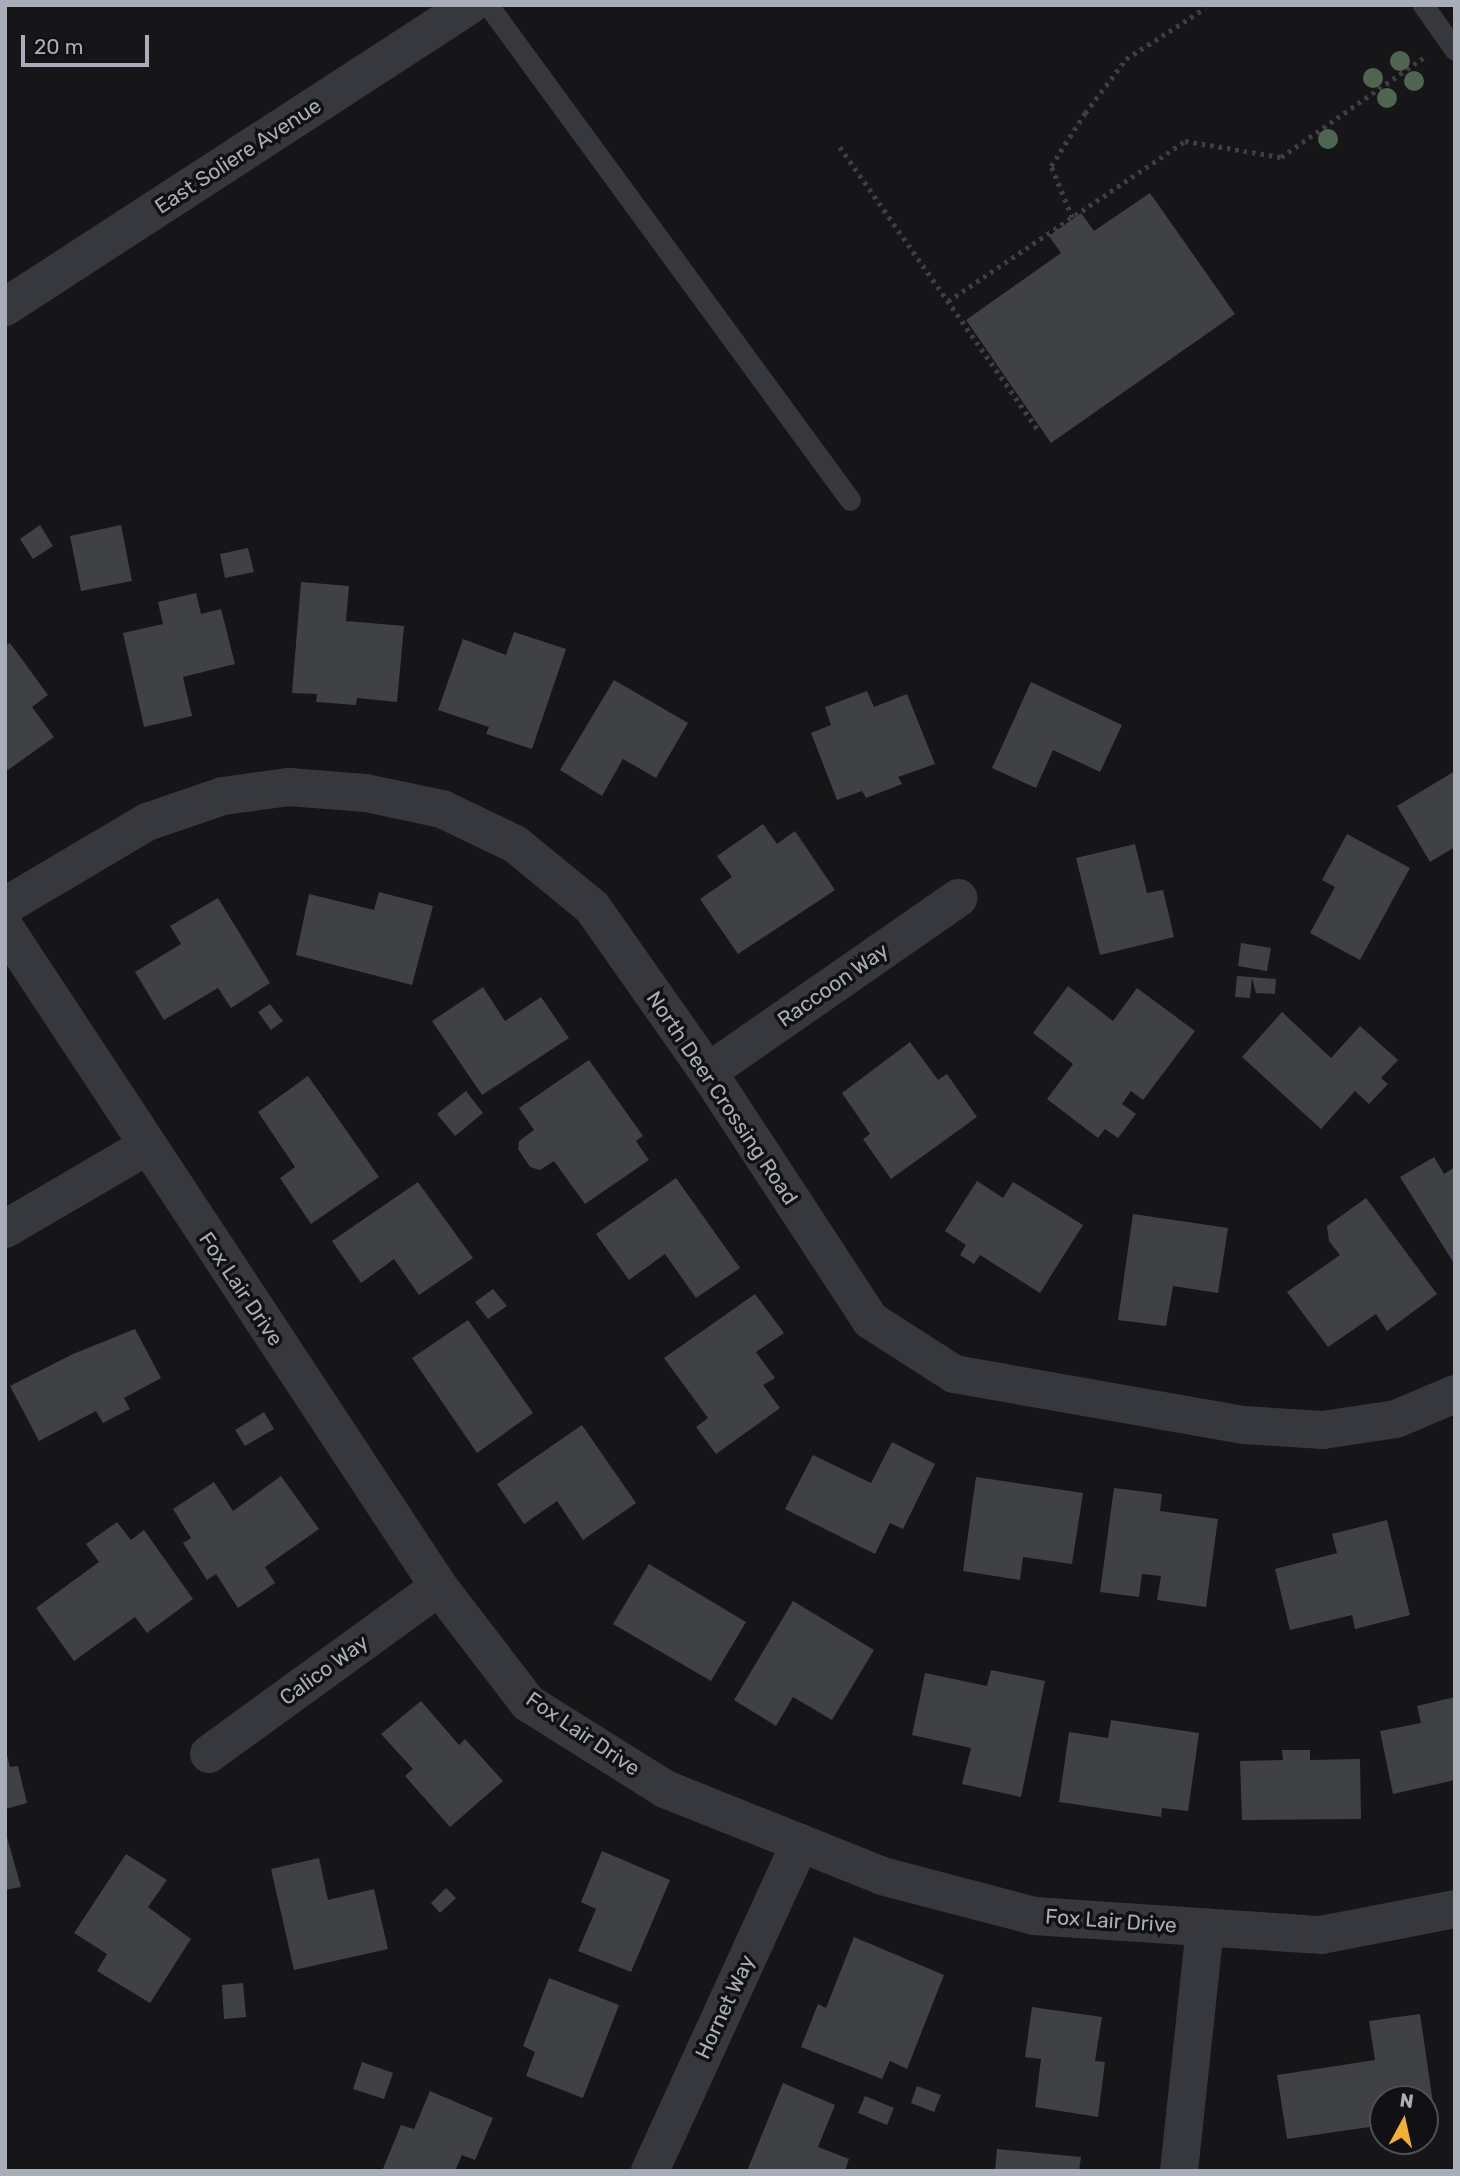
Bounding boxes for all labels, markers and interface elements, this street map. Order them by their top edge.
scale bar [24,21,152,65]
text: 20 m [34,34,83,59]
street label: East Soliere Avenue [150,93,326,219]
street label: Raccoon Way [773,937,893,1033]
street label: North Deer Crossing Road [641,986,803,1210]
street label: Fox Lair Drive [194,1227,288,1351]
street label: Calico Way [275,1629,373,1711]
street label: Fox Lair Drive [521,1687,645,1781]
street label: Fox Lair Drive [1044,1904,1178,1938]
street label: Hornet Way [690,1951,760,2063]
north arrow [1369,2085,1439,2155]
text: N [1398,2088,1415,2113]

